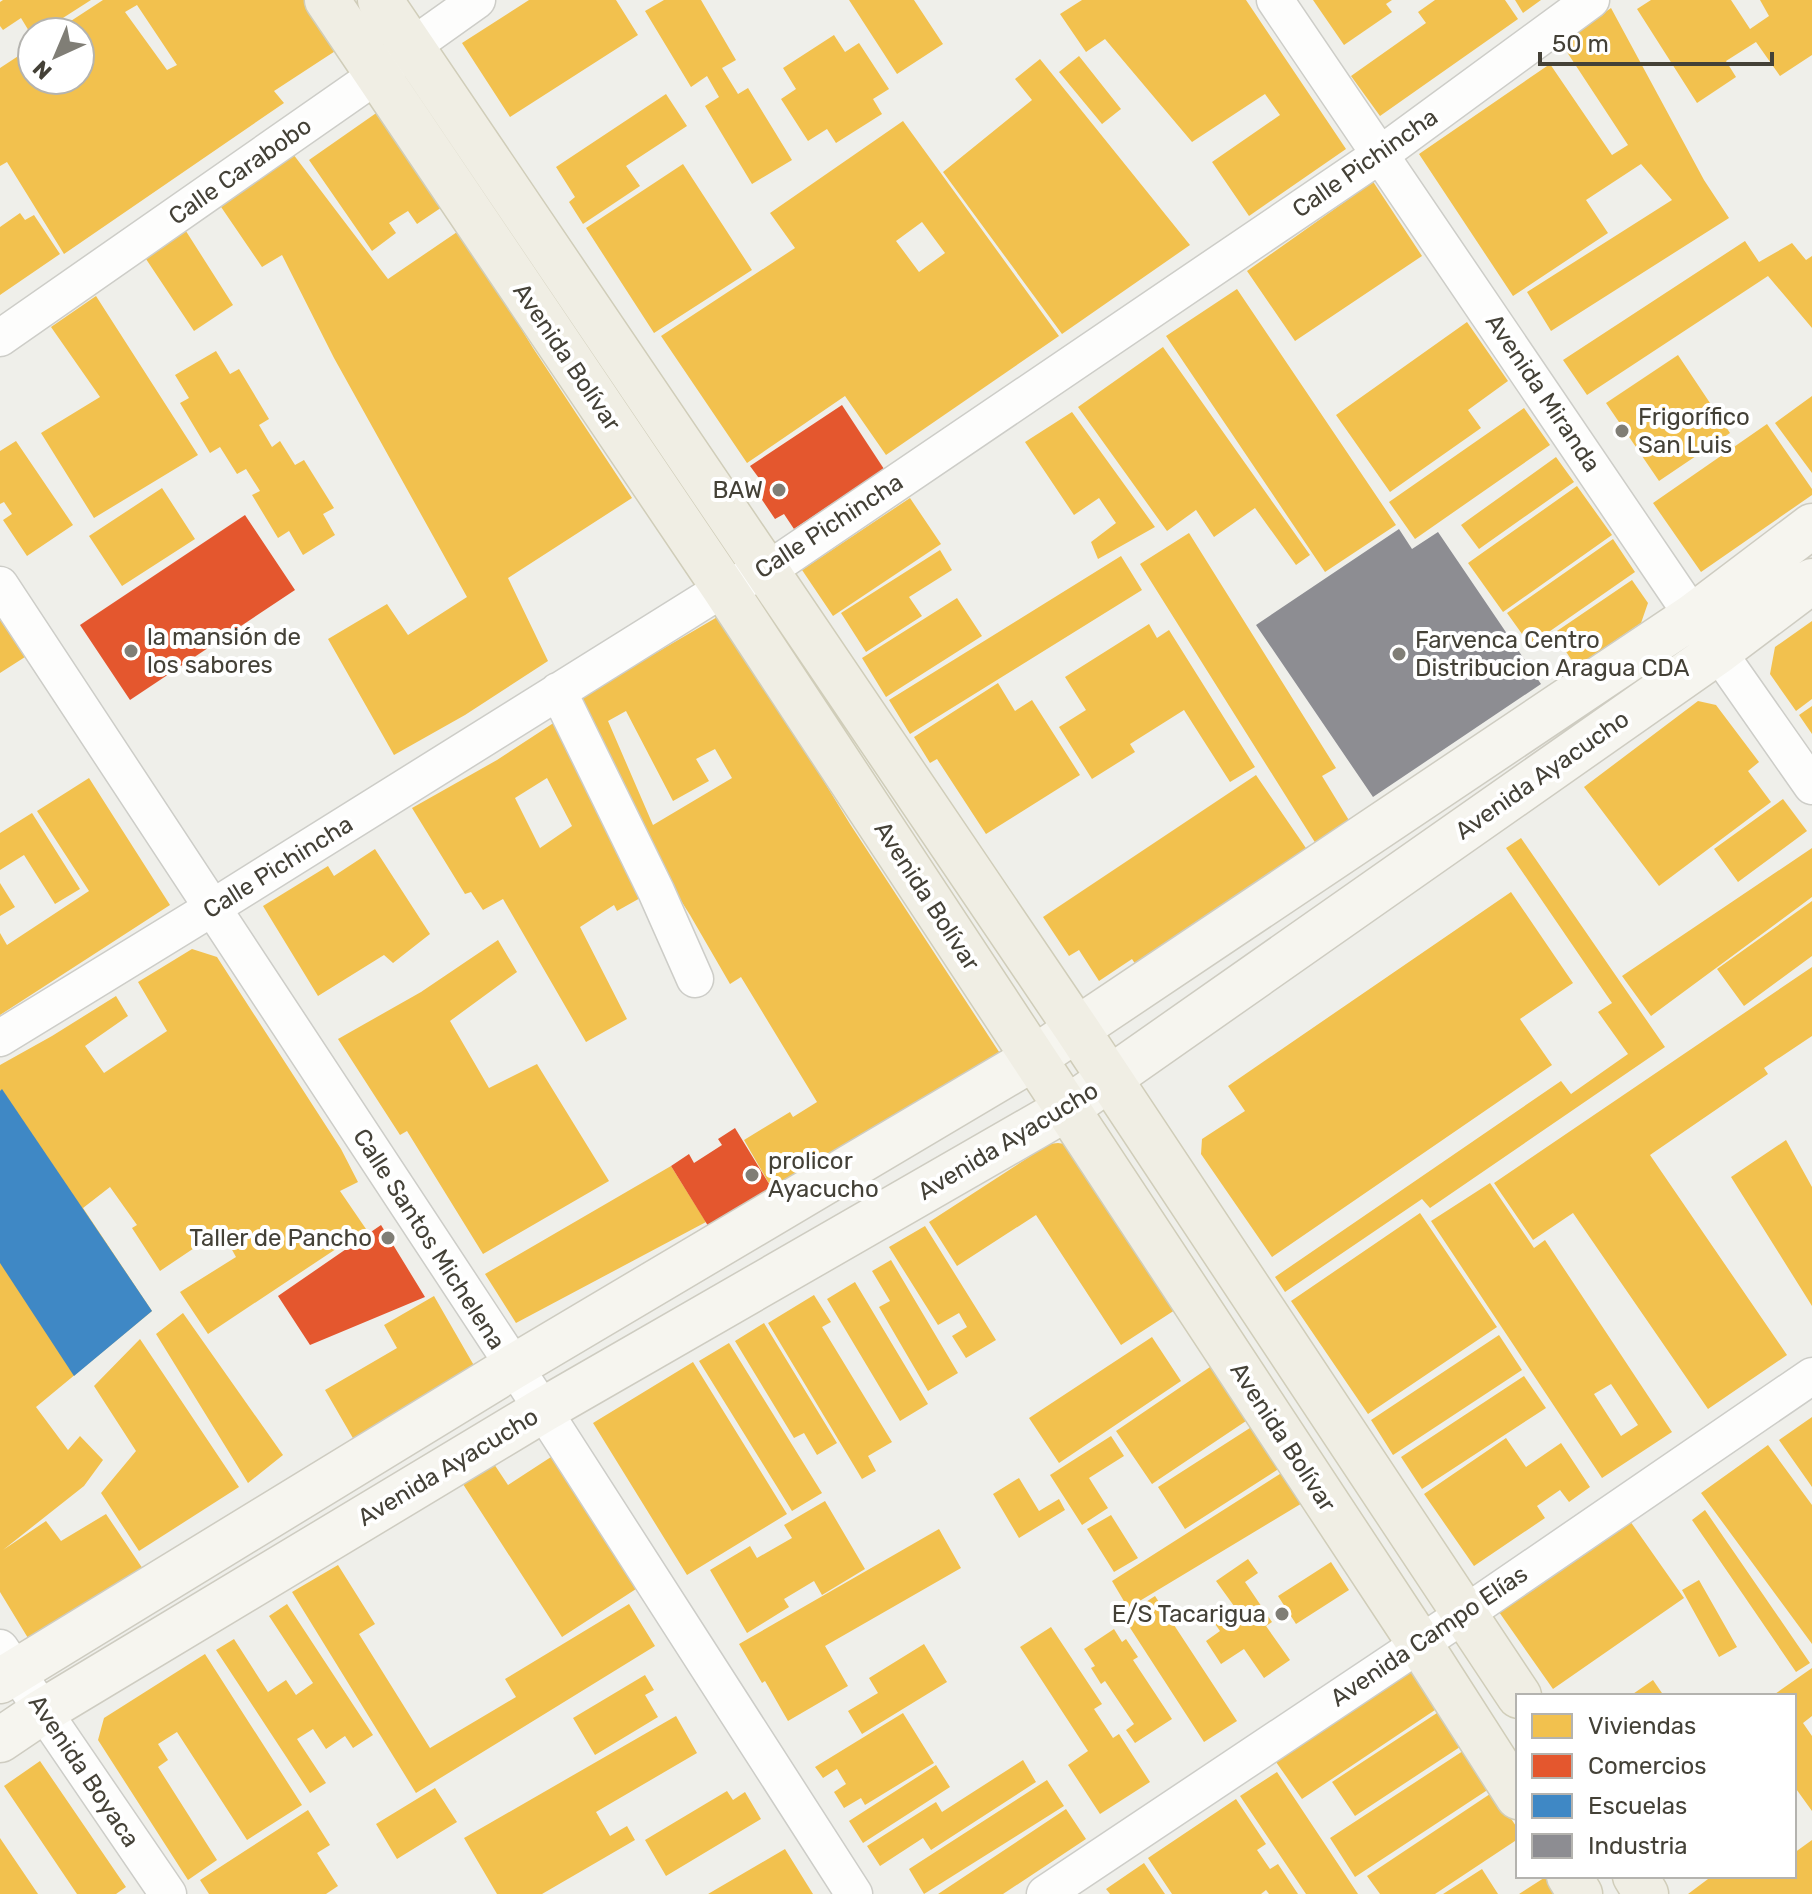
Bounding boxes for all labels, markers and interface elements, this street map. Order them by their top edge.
north arrow [16,16,96,96]
scale bar [1540,16,1772,66]
text: 50 m [1552,30,1609,58]
text: N [27,55,58,85]
street label: Calle Pichincha [1287,103,1443,223]
street label: Calle Carabobo [163,111,317,231]
street label: Avenida Bolívar [507,278,627,436]
street label: Avenida Miranda [1480,309,1606,477]
place label: Frigorífico San Luis [1638,403,1750,459]
marker: Frigorífico San Luis [1613,422,1631,440]
street label: Calle Pichincha [750,468,908,584]
place label: BAW [712,476,763,504]
marker: BAW [770,481,788,499]
place label: la mansión de los sabores [147,623,301,679]
place label: Farvenca Centro Distribucion Aragua CDA [1415,626,1690,682]
marker: la mansión de los sabores [122,642,140,660]
marker: Farvenca Centro Distribucion Aragua CDA [1390,645,1408,663]
street label: Avenida Ayacucho [1450,705,1634,845]
street label: Calle Pichincha [198,810,358,924]
street label: Avenida Bolívar [868,816,986,976]
street label: Avenida Ayacucho [913,1076,1103,1206]
street label: Calle Santos Michelena [347,1123,511,1355]
place label: prolicor Ayacucho [768,1147,879,1203]
marker: prolicor Ayacucho [743,1166,761,1184]
place label: Taller de Pancho [189,1224,372,1252]
marker: Taller de Pancho [379,1229,397,1247]
street label: Avenida Bolívar [1224,1357,1342,1517]
street label: Avenida Ayacucho [353,1402,543,1532]
street label: Avenida Campo Elías [1325,1560,1533,1712]
place label: E/S Tacarigua [1112,1600,1266,1628]
marker: E/S Tacarigua [1273,1605,1291,1623]
street label: Avenida Boyaca [23,1690,145,1852]
legend [1516,1694,1796,1878]
text: Viviendas [1588,1712,1696,1740]
text: Comercios [1588,1752,1707,1780]
text: Escuelas [1588,1792,1687,1820]
text: Industria [1588,1832,1688,1860]

